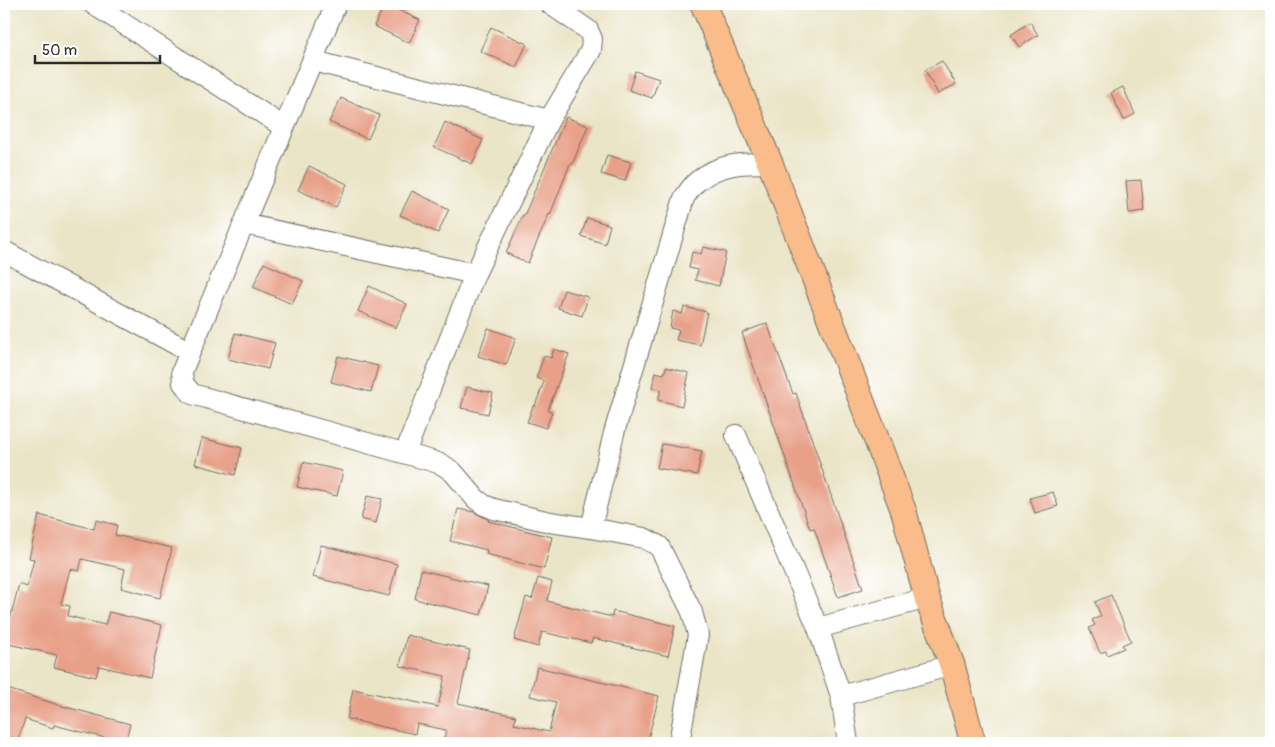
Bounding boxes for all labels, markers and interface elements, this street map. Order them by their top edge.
scale bar [35,32,160,64]
text: 50 m [42,41,77,60]

